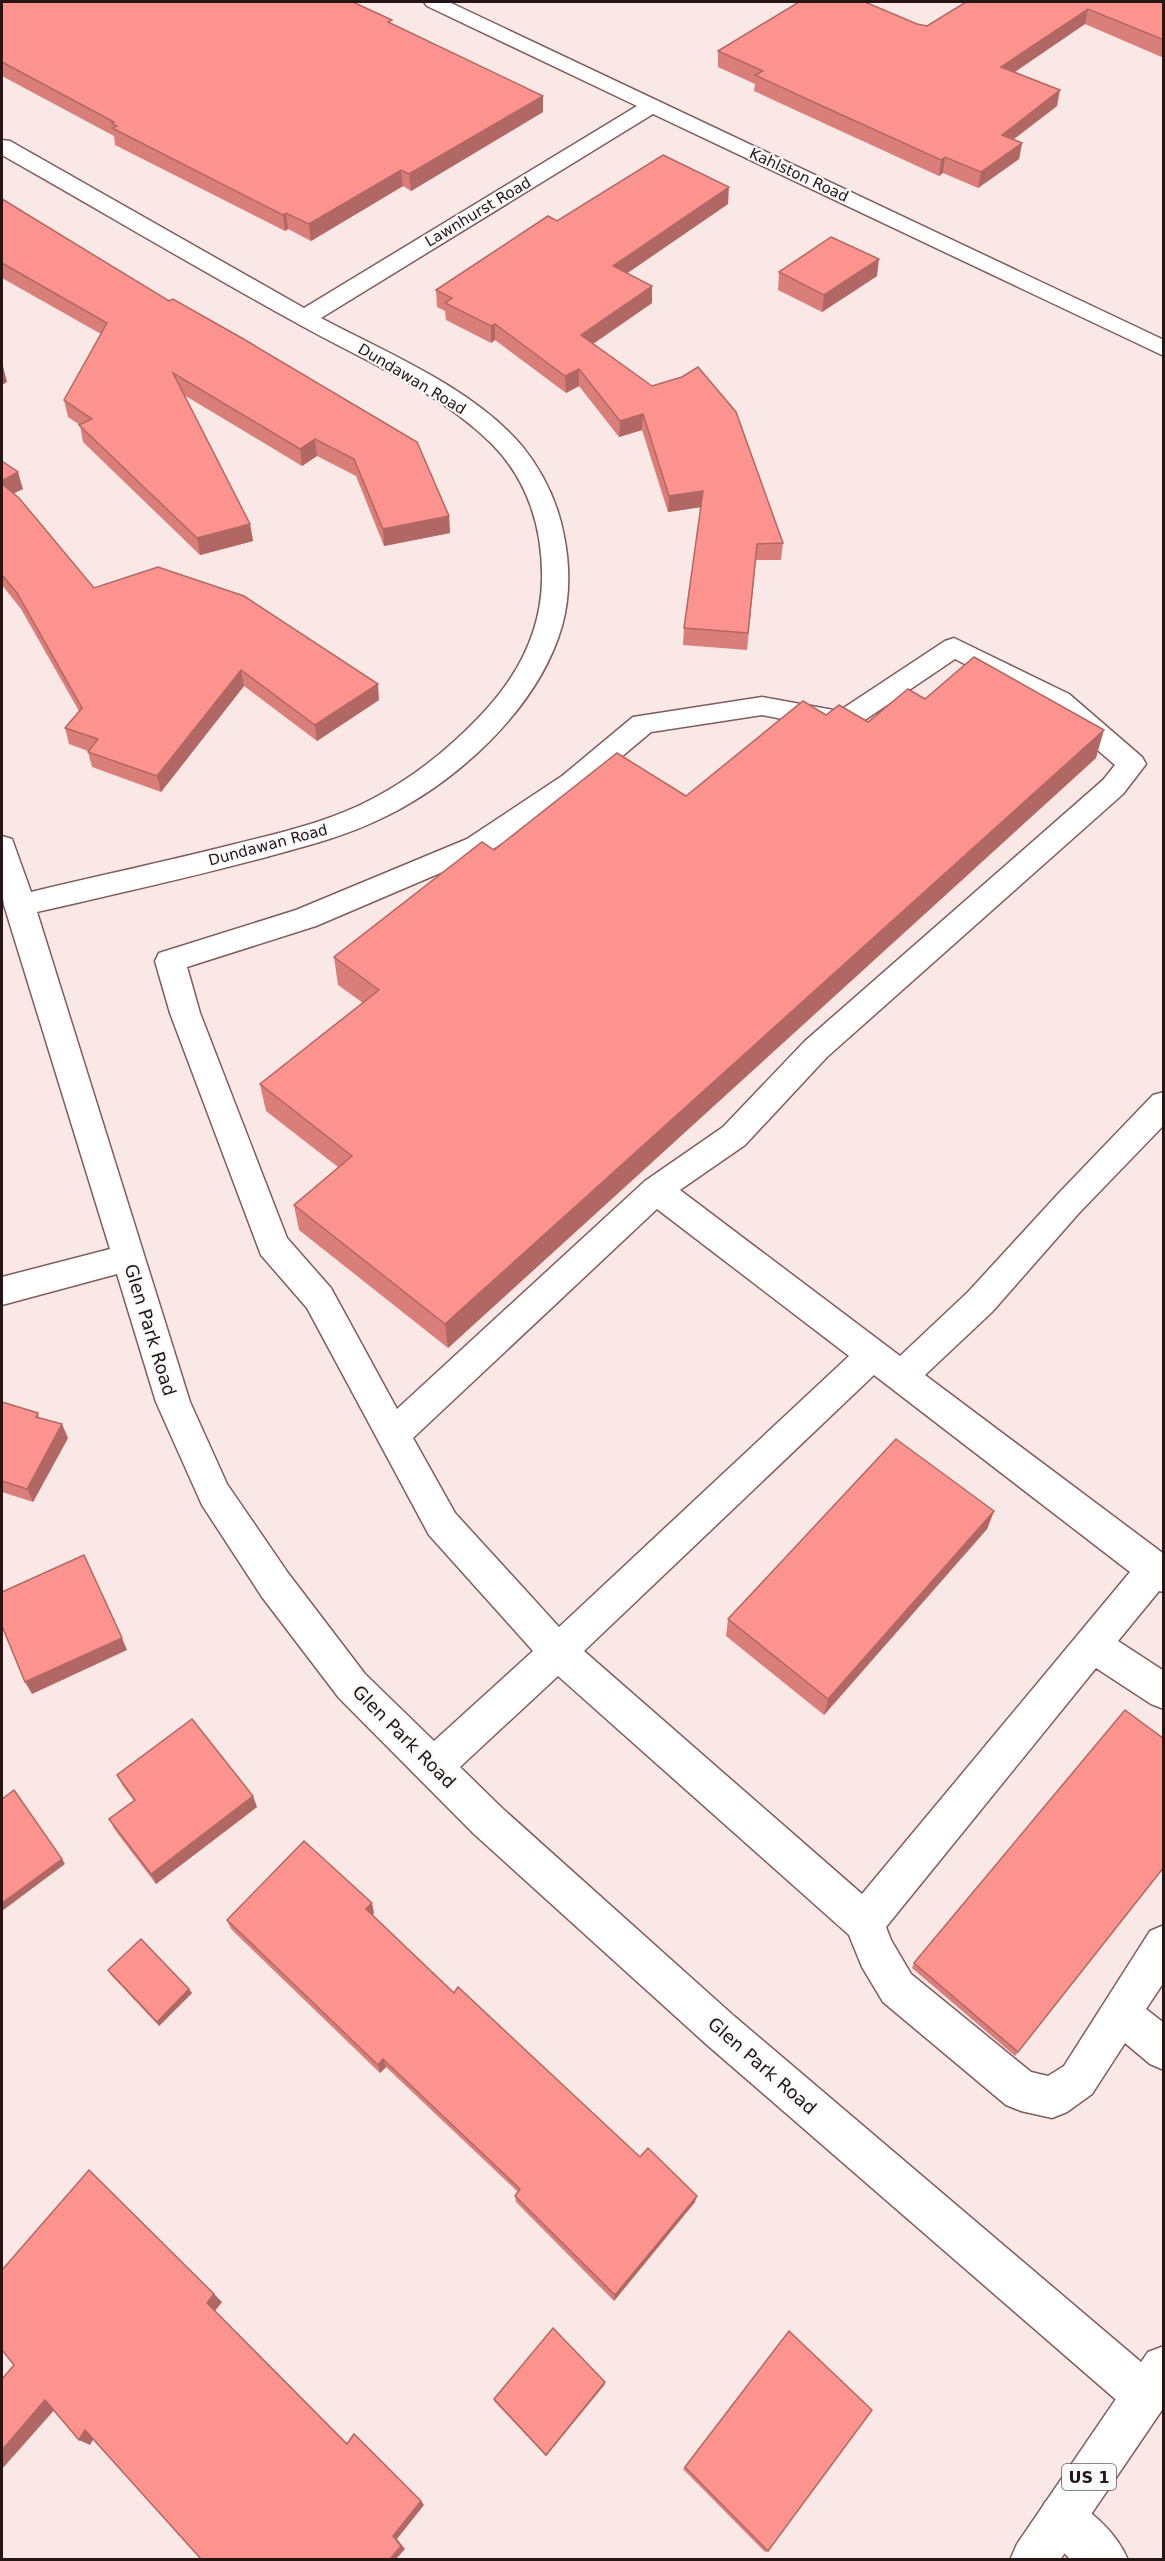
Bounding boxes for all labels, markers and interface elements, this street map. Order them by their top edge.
street label: Kahlston Road [747,144,851,206]
street label: Lawnhurst Road [422,173,534,251]
street label: Dundawan Road [355,340,469,418]
street label: Dundawan Road [206,820,330,870]
street label: Glen Park Road [120,1261,181,1398]
street label: Glen Park Road [349,1681,460,1792]
street label: Glen Park Road [704,2013,821,2118]
road number: US 1 [1062,2464,1116,2490]

